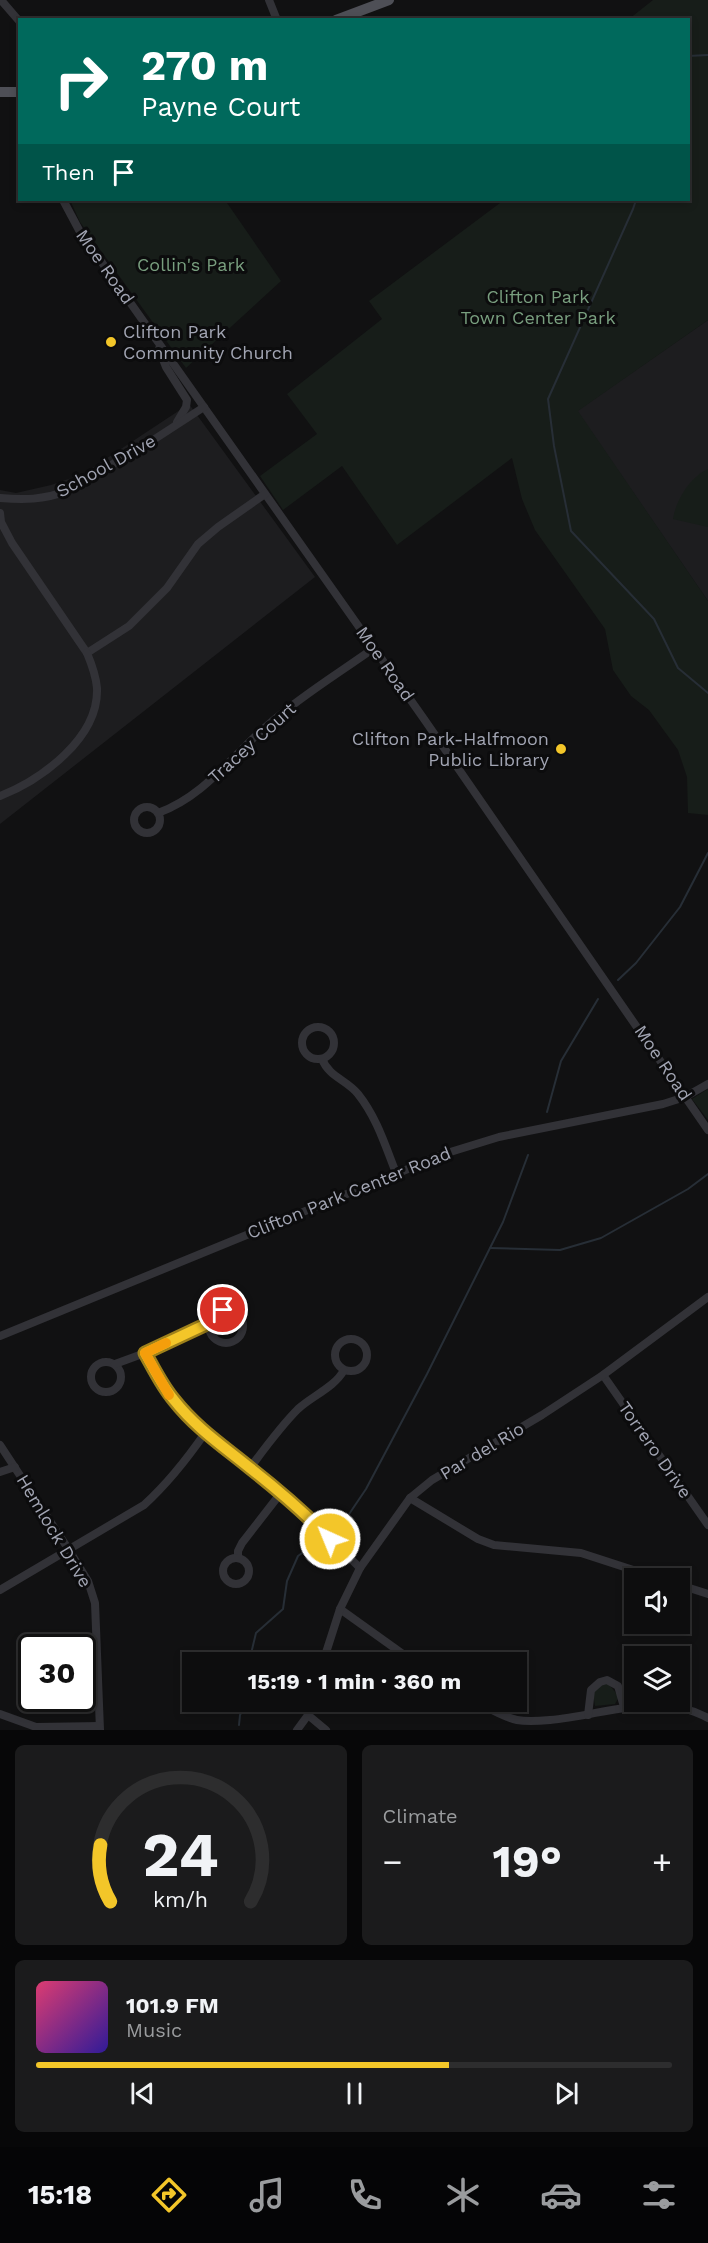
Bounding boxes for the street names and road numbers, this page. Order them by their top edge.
street label: Moe Road [72,225,139,308]
street label: School Drive [52,430,159,501]
street label: Moe Road [352,622,419,705]
street label: Tracey Court [204,698,300,787]
street label: Moe Road [631,1021,696,1104]
street label: Clifton Park Center Road [244,1142,454,1243]
street label: Torrero Drive [614,1397,696,1502]
street label: Par del Rio [436,1417,528,1484]
street label: Hemlock Drive [13,1471,96,1591]

